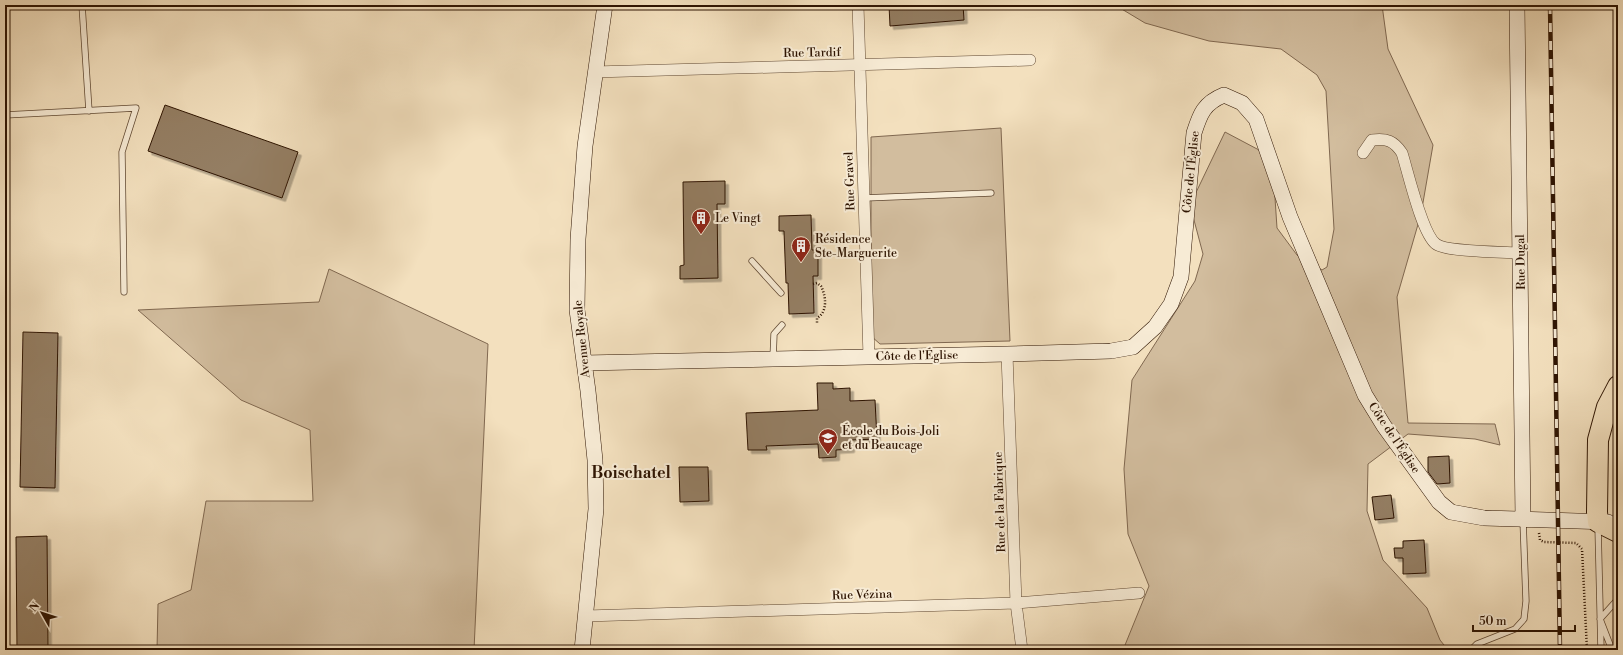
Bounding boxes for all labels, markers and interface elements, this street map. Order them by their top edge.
street label: Rue Tardif [783,45,842,61]
street label: Côte de l'Église [1177,130,1203,214]
street label: Rue Gravel [841,151,859,211]
building icon: Le Vingt [690,207,712,235]
place label: Le Vingt [715,211,762,226]
place label: Résidence Ste-Marguerite [815,232,897,261]
street label: Rue Dugal [1513,234,1529,290]
building icon: Résidence Ste-Marguerite [790,235,812,263]
street label: Avenue Royale [570,299,594,380]
street label: Côte de l'Église [876,346,958,364]
street label: Côte de l'Église [1365,398,1425,476]
place label: École du Bois-Joli et du Beaucage [842,422,940,453]
school or university icon: École du Bois-Joli et du Beaucage [817,427,839,455]
street label: Rue de la Fabrique [991,451,1009,553]
district label: Boischatel [591,463,672,483]
street label: Rue Vézina [832,586,893,604]
north arrow [22,593,62,633]
text: N [27,599,43,615]
scale bar [1473,607,1575,633]
text: 50 m [1479,614,1507,629]

